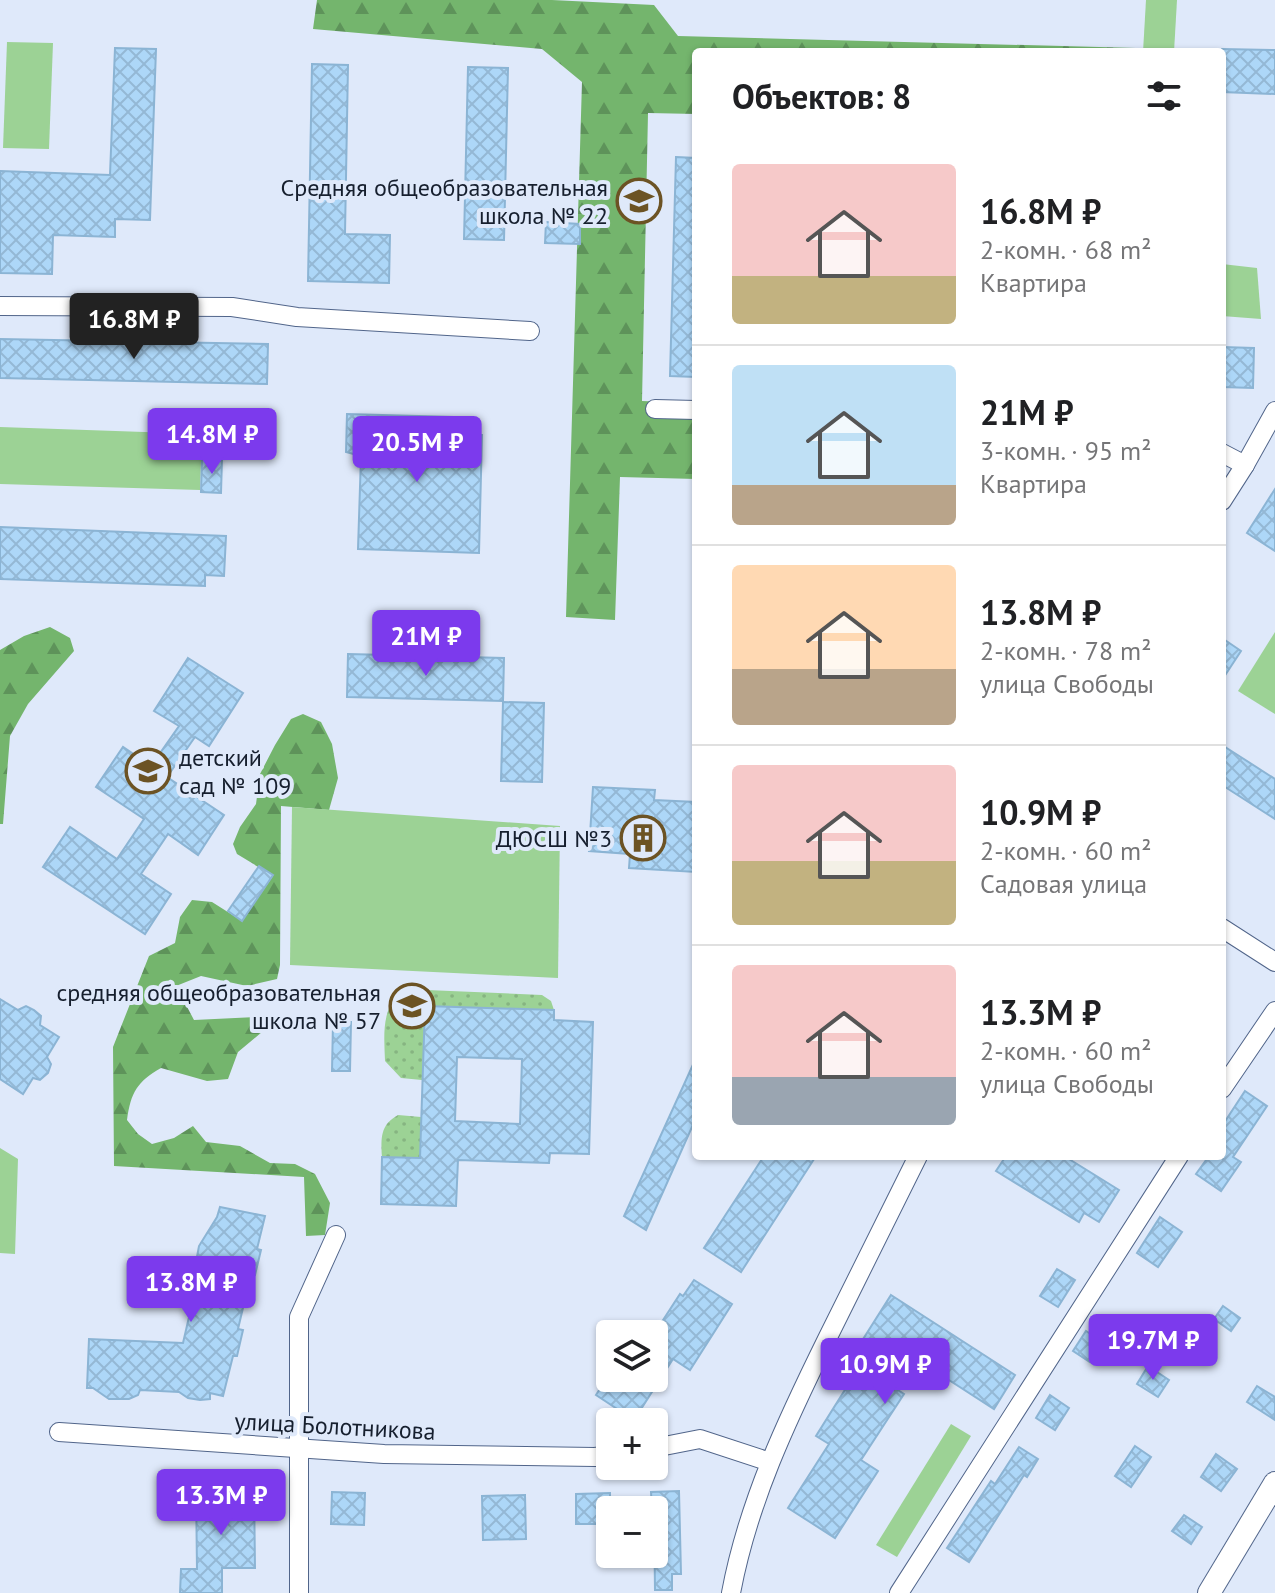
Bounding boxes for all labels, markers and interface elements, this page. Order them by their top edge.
text: Объектов: 8 [732,74,911,118]
icon: filters [1142,74,1186,118]
place label: Средняя общеобразовательная школа № 22 [281,172,608,231]
school or university icon: Средняя общеобразовательная школа № 22 [615,177,663,225]
text: 16.8M ₽ [980,189,1101,233]
icon: home [796,196,892,292]
text: 2-комн. · 68 m² [980,233,1151,266]
text: Квартира [980,266,1087,299]
pin: 16.8M ₽ [60,293,208,361]
text: 16.8M ₽ [88,302,180,335]
text: 21M ₽ [980,390,1074,434]
icon: home [796,397,892,493]
pin: 14.8M ₽ [138,408,286,476]
pin: 20.5M ₽ [343,416,491,484]
text: 14.8M ₽ [166,417,258,450]
text: 20.5M ₽ [371,425,463,458]
text: 3-комн. · 95 m² [980,434,1151,467]
text: Квартира [980,467,1087,500]
text: 13.8M ₽ [980,590,1101,634]
icon: home [796,597,892,693]
pin: 21M ₽ [370,610,482,678]
text: 21M ₽ [390,619,462,652]
text: 2-комн. · 78 m² [980,634,1151,667]
text: улица Свободы [980,667,1154,700]
place label: детский сад № 109 [179,742,291,801]
school or university icon: детский сад № 109 [124,747,172,795]
text: 10.9M ₽ [980,790,1101,834]
icon: home [796,797,892,893]
building icon: ДЮСШ №3 [619,814,667,862]
place label: ДЮСШ №3 [496,823,612,854]
text: 2-комн. · 60 m² [980,834,1151,867]
text: Садовая улица [980,867,1147,900]
place label: средняя общеобразовательная школа № 57 [56,977,381,1036]
school or university icon: средняя общеобразовательная школа № 57 [388,982,436,1030]
text: 13.3M ₽ [980,990,1101,1034]
icon: home [796,997,892,1093]
text: 2-комн. · 60 m² [980,1034,1151,1067]
text: улица Свободы [980,1067,1154,1100]
pin: 13.8M ₽ [117,1256,265,1324]
text: 13.8M ₽ [145,1265,237,1298]
pin: 19.7M ₽ [1079,1314,1227,1382]
map controls [596,1320,668,1568]
button: layers [596,1320,668,1392]
text: 19.7M ₽ [1107,1323,1199,1356]
pin: 10.9M ₽ [811,1338,959,1406]
text: 10.9M ₽ [839,1347,931,1380]
street label: улица Болотникова [234,1405,436,1447]
button: + [596,1408,668,1480]
pin: 13.3M ₽ [147,1469,295,1537]
text: 13.3M ₽ [175,1478,267,1511]
button: − [596,1496,668,1568]

